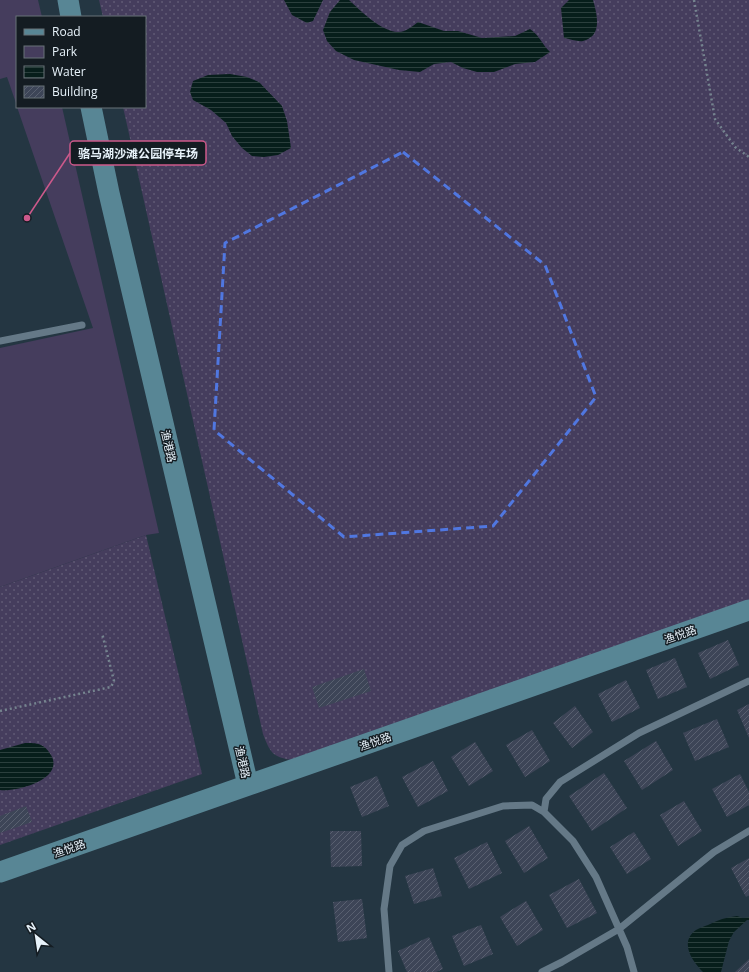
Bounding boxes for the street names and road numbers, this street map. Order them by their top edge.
street label: 渔港路 [158,428,180,464]
street label: 渔悦路 [662,622,698,646]
street label: 渔悦路 [357,729,393,753]
street label: 渔港路 [232,744,254,780]
street label: 渔悦路 [51,836,87,860]

